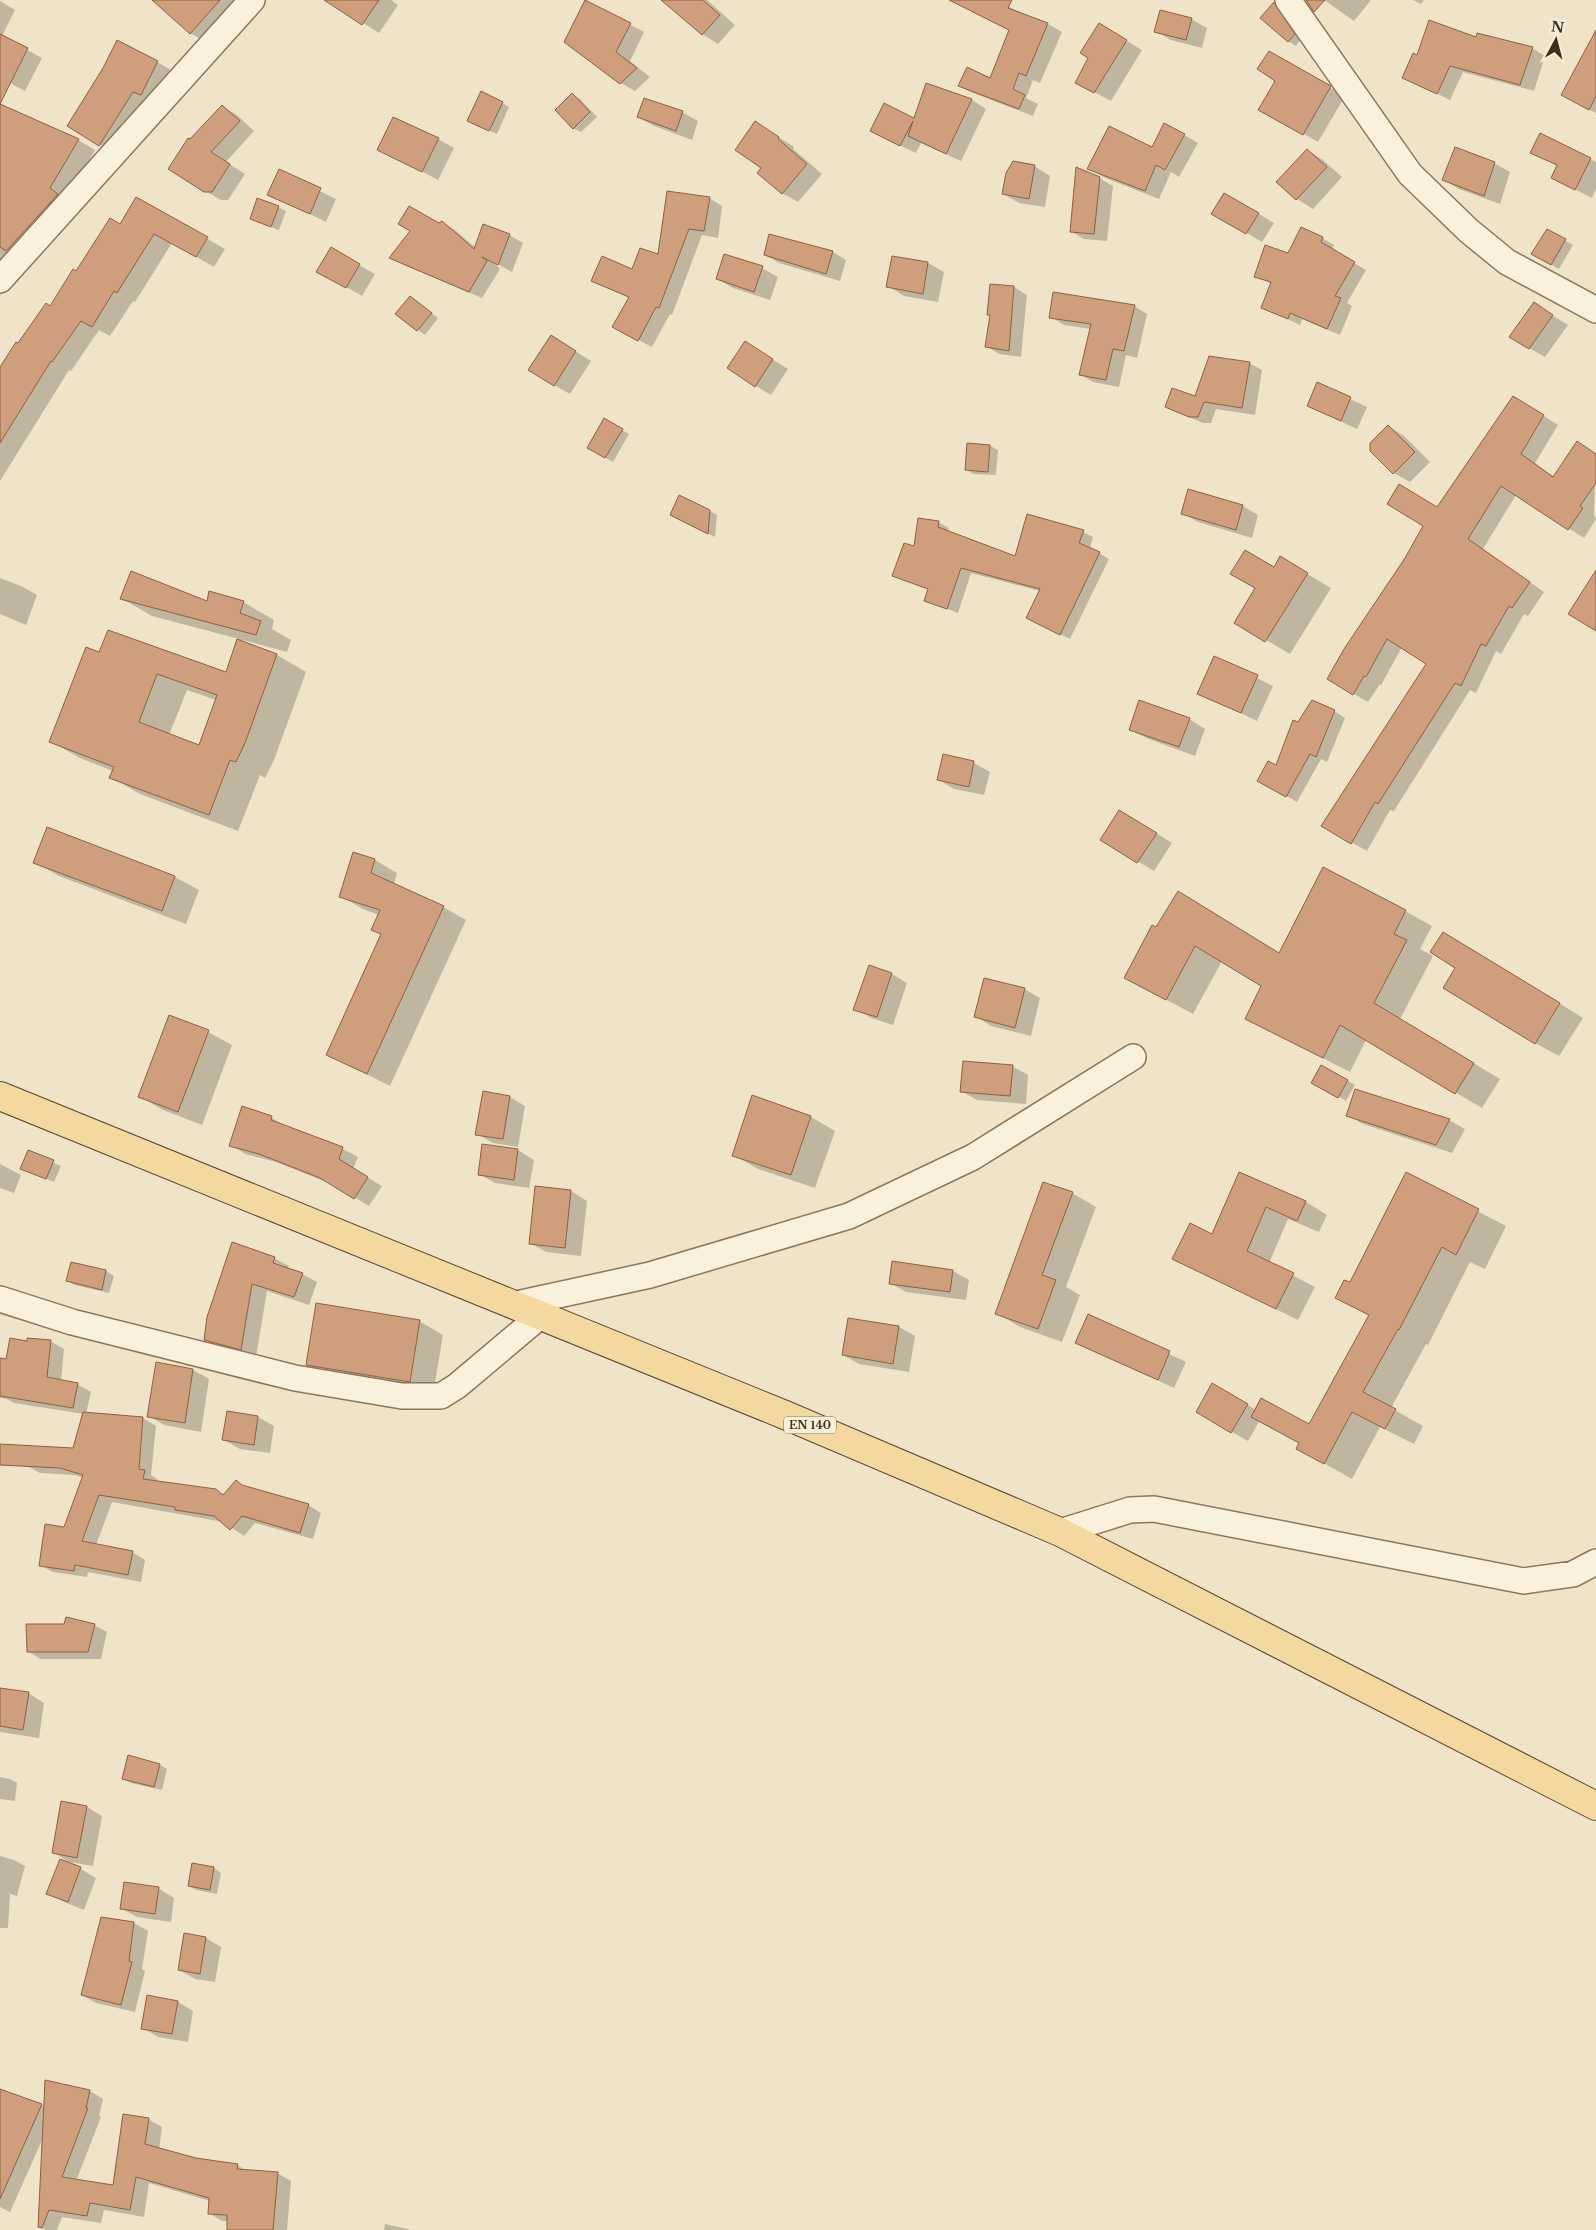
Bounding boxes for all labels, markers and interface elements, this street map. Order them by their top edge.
north arrow [1531,15,1581,65]
text: N [1550,17,1565,37]
road number: EN 140 [784,1416,836,1434]

